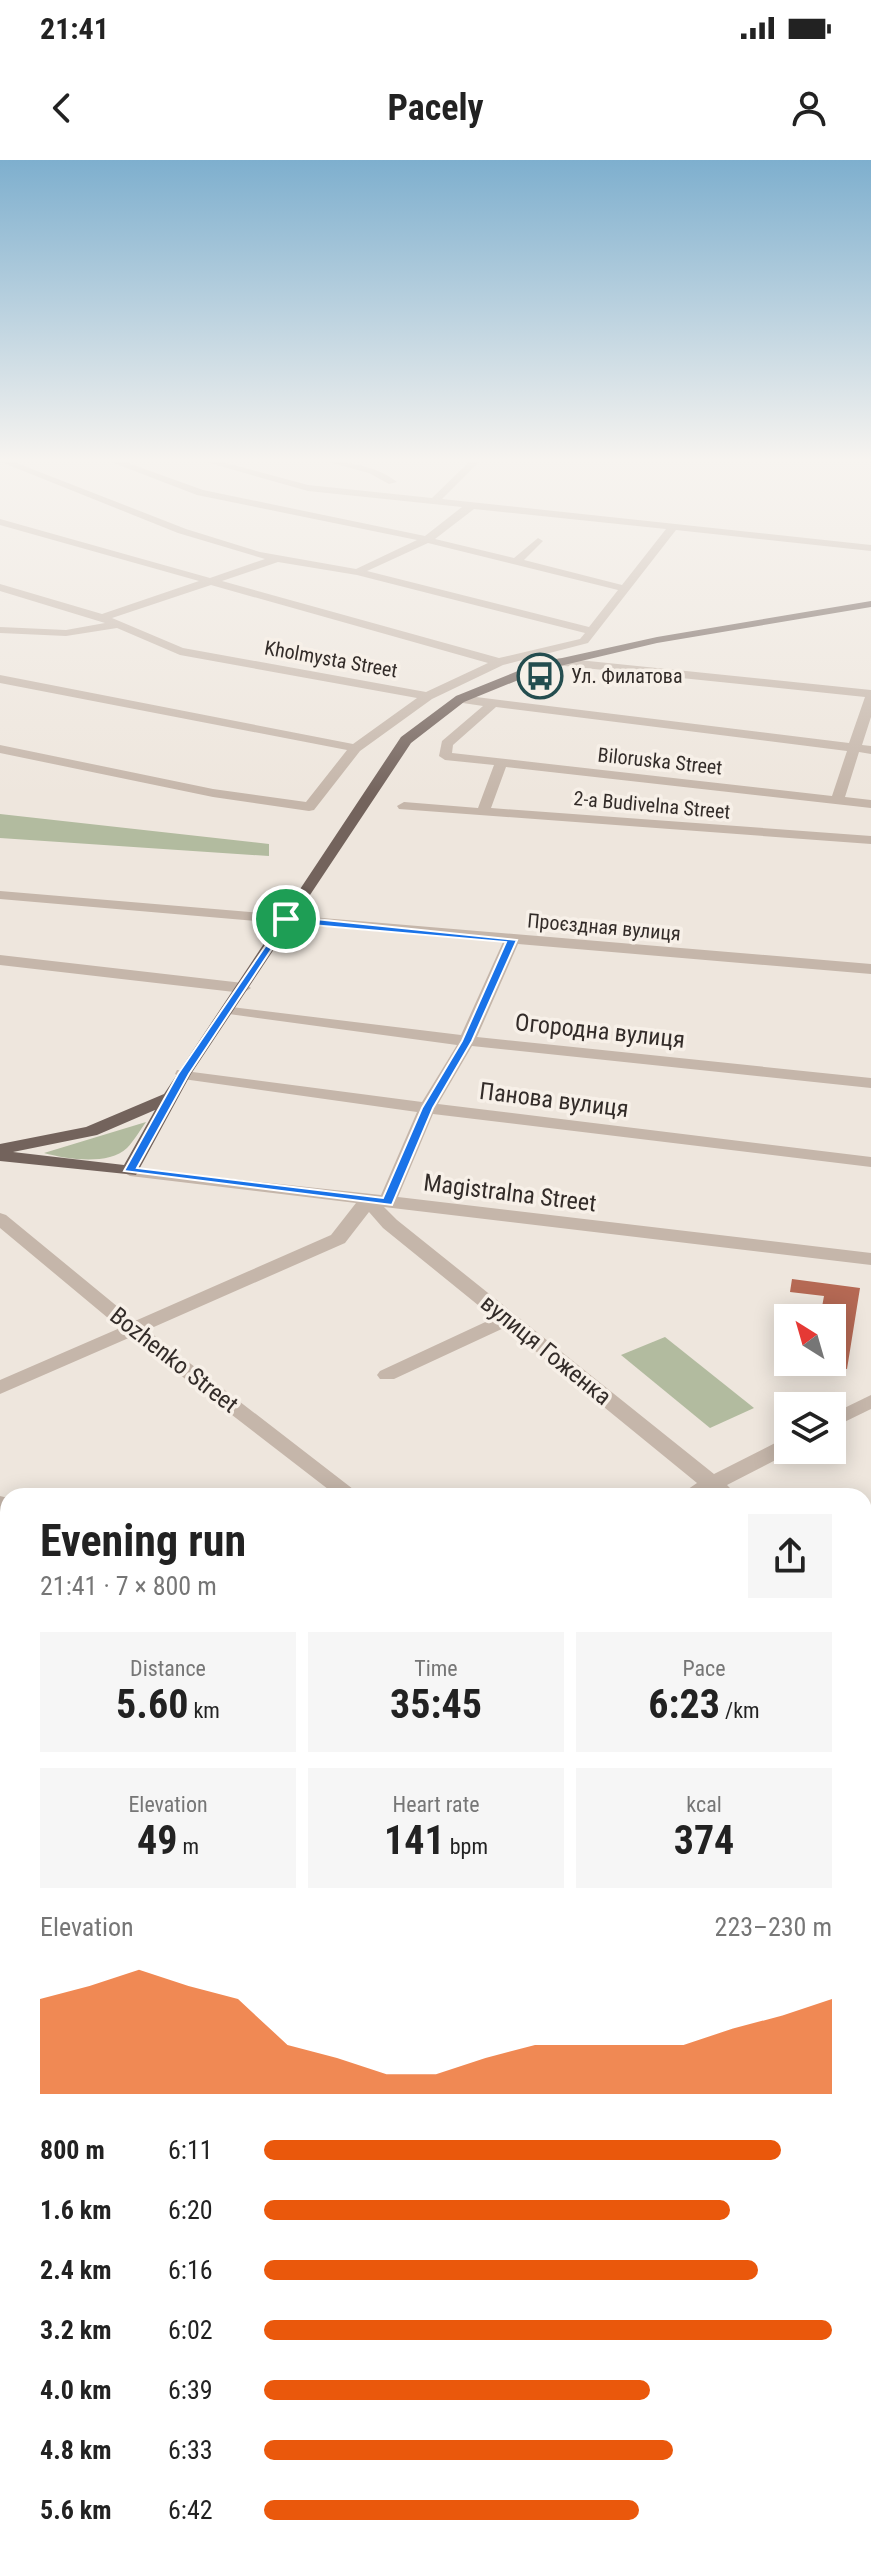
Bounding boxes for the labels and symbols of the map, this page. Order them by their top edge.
street label: Kholmysta Street [263,635,399,683]
bus stop icon: Ул. Филатова [516,652,564,700]
place label: Ул. Филатова [571,664,683,688]
street label: Biloruska Street [597,743,724,779]
street label: 2-a Budivelna Street [573,786,731,824]
pin [252,885,320,953]
street label: Проєздная вулиця [526,908,682,946]
street label: Огородна вулиця [514,1008,686,1054]
street label: Панова вулиця [478,1077,630,1123]
street label: Magistralna Street [422,1169,598,1217]
street label: вулиця Гоженка [475,1289,617,1411]
street label: Bozhenko Street [104,1301,244,1419]
north arrow [774,1304,846,1376]

